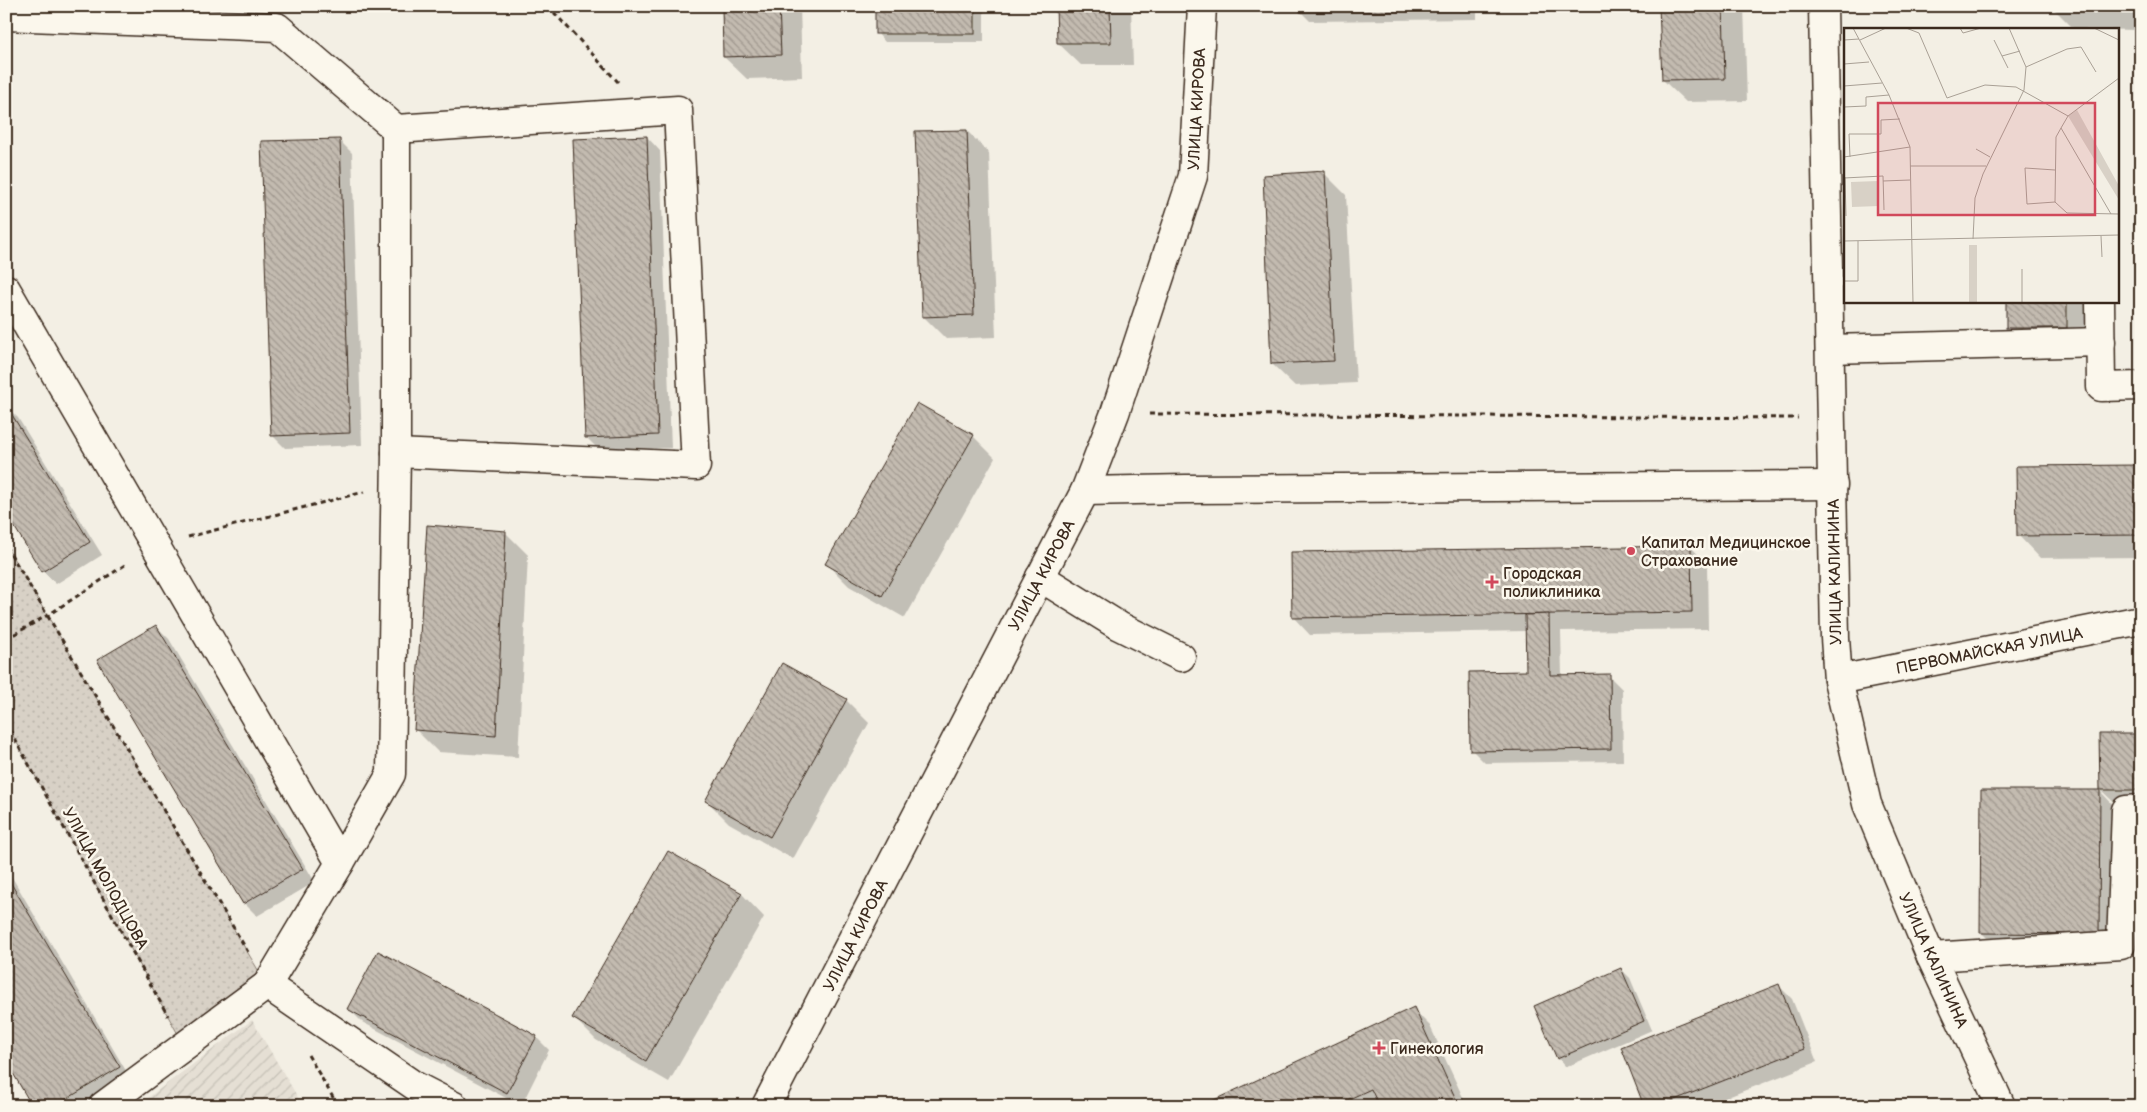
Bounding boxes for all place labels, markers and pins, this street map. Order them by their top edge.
place label: Капитал Медицинское Страхование [1641,534,1811,571]
marker: Капитал Медицинское Страхование [1625,545,1637,557]
place label: Городская поликлиника [1503,565,1601,602]
marker: Городская поликлиника [1485,575,1499,589]
place label: Гинекология [1390,1040,1484,1059]
marker: Гинекология [1372,1041,1386,1055]

